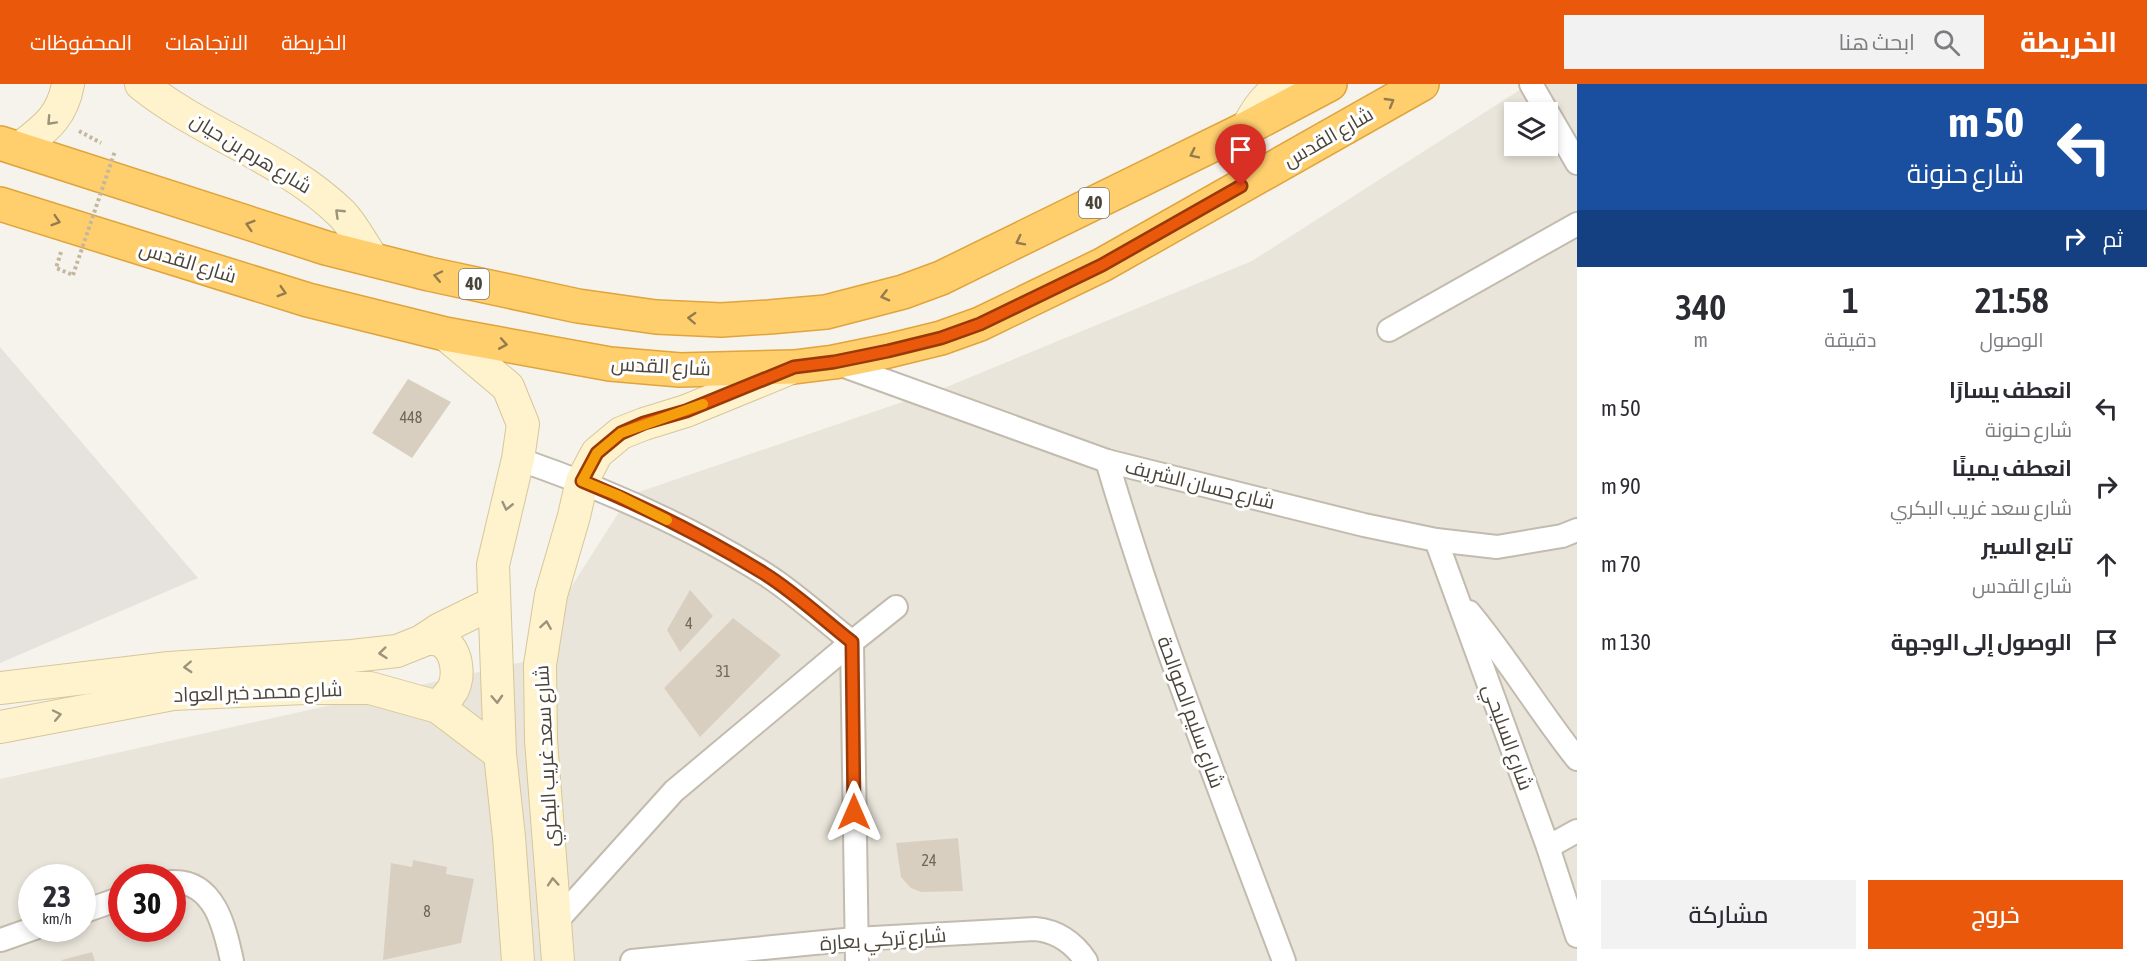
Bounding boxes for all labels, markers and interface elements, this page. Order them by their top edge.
search box [1564,15,1984,69]
icon: search [1930,26,1963,59]
text: الخريطة [2020,26,2117,58]
text: ابحث هنا [1838,29,1915,55]
text: المحفوظات [30,30,132,54]
text: الاتجاهات [165,30,248,54]
text: الخريطة [281,30,347,54]
one-way arrow [1384,98,1394,109]
text: 50 m [1949,98,2024,146]
street label: شارع القدس [1279,102,1378,174]
map controls [1504,102,1558,156]
button: layers [1504,102,1558,156]
street label: شارع هرم بن حيان [185,107,316,200]
icon: left [2045,108,2123,186]
one-way arrow [47,115,58,125]
pin [1215,124,1266,186]
icon: arrive [1224,133,1257,166]
one-way arrow [1190,146,1201,158]
text: شارع حنونة [1907,158,2024,189]
road number: 40 [1079,188,1109,218]
one-way arrow [336,209,346,220]
one-way arrow [50,214,61,226]
one-way arrow [245,220,256,232]
icon: right [2058,222,2091,255]
text: ثم [2103,226,2123,252]
one-way arrow [1015,233,1026,245]
street label: شارع القدس [136,236,239,290]
road number: 40 [459,269,489,299]
one-way arrow [433,271,443,284]
text: 1 [1842,279,1859,321]
text: 21:58 [1975,279,2049,321]
one-way arrow [276,284,287,297]
text: 340 [1675,286,1726,328]
one-way arrow [880,289,890,302]
one-way arrow [688,312,697,325]
text: m [1693,328,1708,351]
text: دقيقة [1824,328,1876,351]
text: الوصول [1980,328,2044,351]
one-way arrow [498,338,508,350]
street label: شارع القدس [610,351,712,383]
text: انعطف يسارًا [1949,377,2072,403]
icon: left [2090,392,2123,425]
text: 50 m [1601,395,1641,421]
house number: 448 [400,408,422,426]
text: شارع حنونة [1985,418,2072,441]
street label: شارع حسان الشريف [1122,454,1277,516]
text: انعطف يمينًا [1952,455,2072,481]
icon: right [2090,470,2123,503]
text: 90 m [1601,473,1641,499]
text: شارع سعد غريب البكري [1890,496,2072,519]
one-way arrow [501,501,514,511]
text: تابع السير [1982,533,2072,559]
icon: ahead [2090,548,2123,581]
text: 70 m [1601,551,1641,577]
text: شارع القدس [1972,574,2072,597]
house number: 4 [685,614,693,632]
one-way arrow [540,620,552,629]
icon: arrive [2090,626,2123,659]
text: 130 m [1601,629,1651,655]
text: الوصول إلى الوجهة [1891,629,2072,655]
street label: شارع سليم الصوالحة [1150,633,1230,792]
one-way arrow [378,646,387,658]
one-way arrow [184,661,193,674]
house number: 31 [715,662,731,680]
street label: شارع سعد غريب البكري [529,664,567,847]
street label: شارع محمد خير العواد [173,677,343,709]
street label: شارع السليحي [1474,681,1538,795]
one-way arrow [491,695,504,704]
one-way arrow [52,709,62,722]
position arrow [822,780,886,844]
house number: 24 [921,851,937,869]
speed limit sign: 30 [108,864,186,942]
one-way arrow [546,877,559,886]
text: 23 [43,879,71,913]
button: مشاركة [1601,880,1856,949]
button: خروج [1868,880,2123,949]
house number: 8 [423,902,431,920]
text: km/h [42,910,72,927]
street label: شارع تركي بعارة [819,923,947,959]

